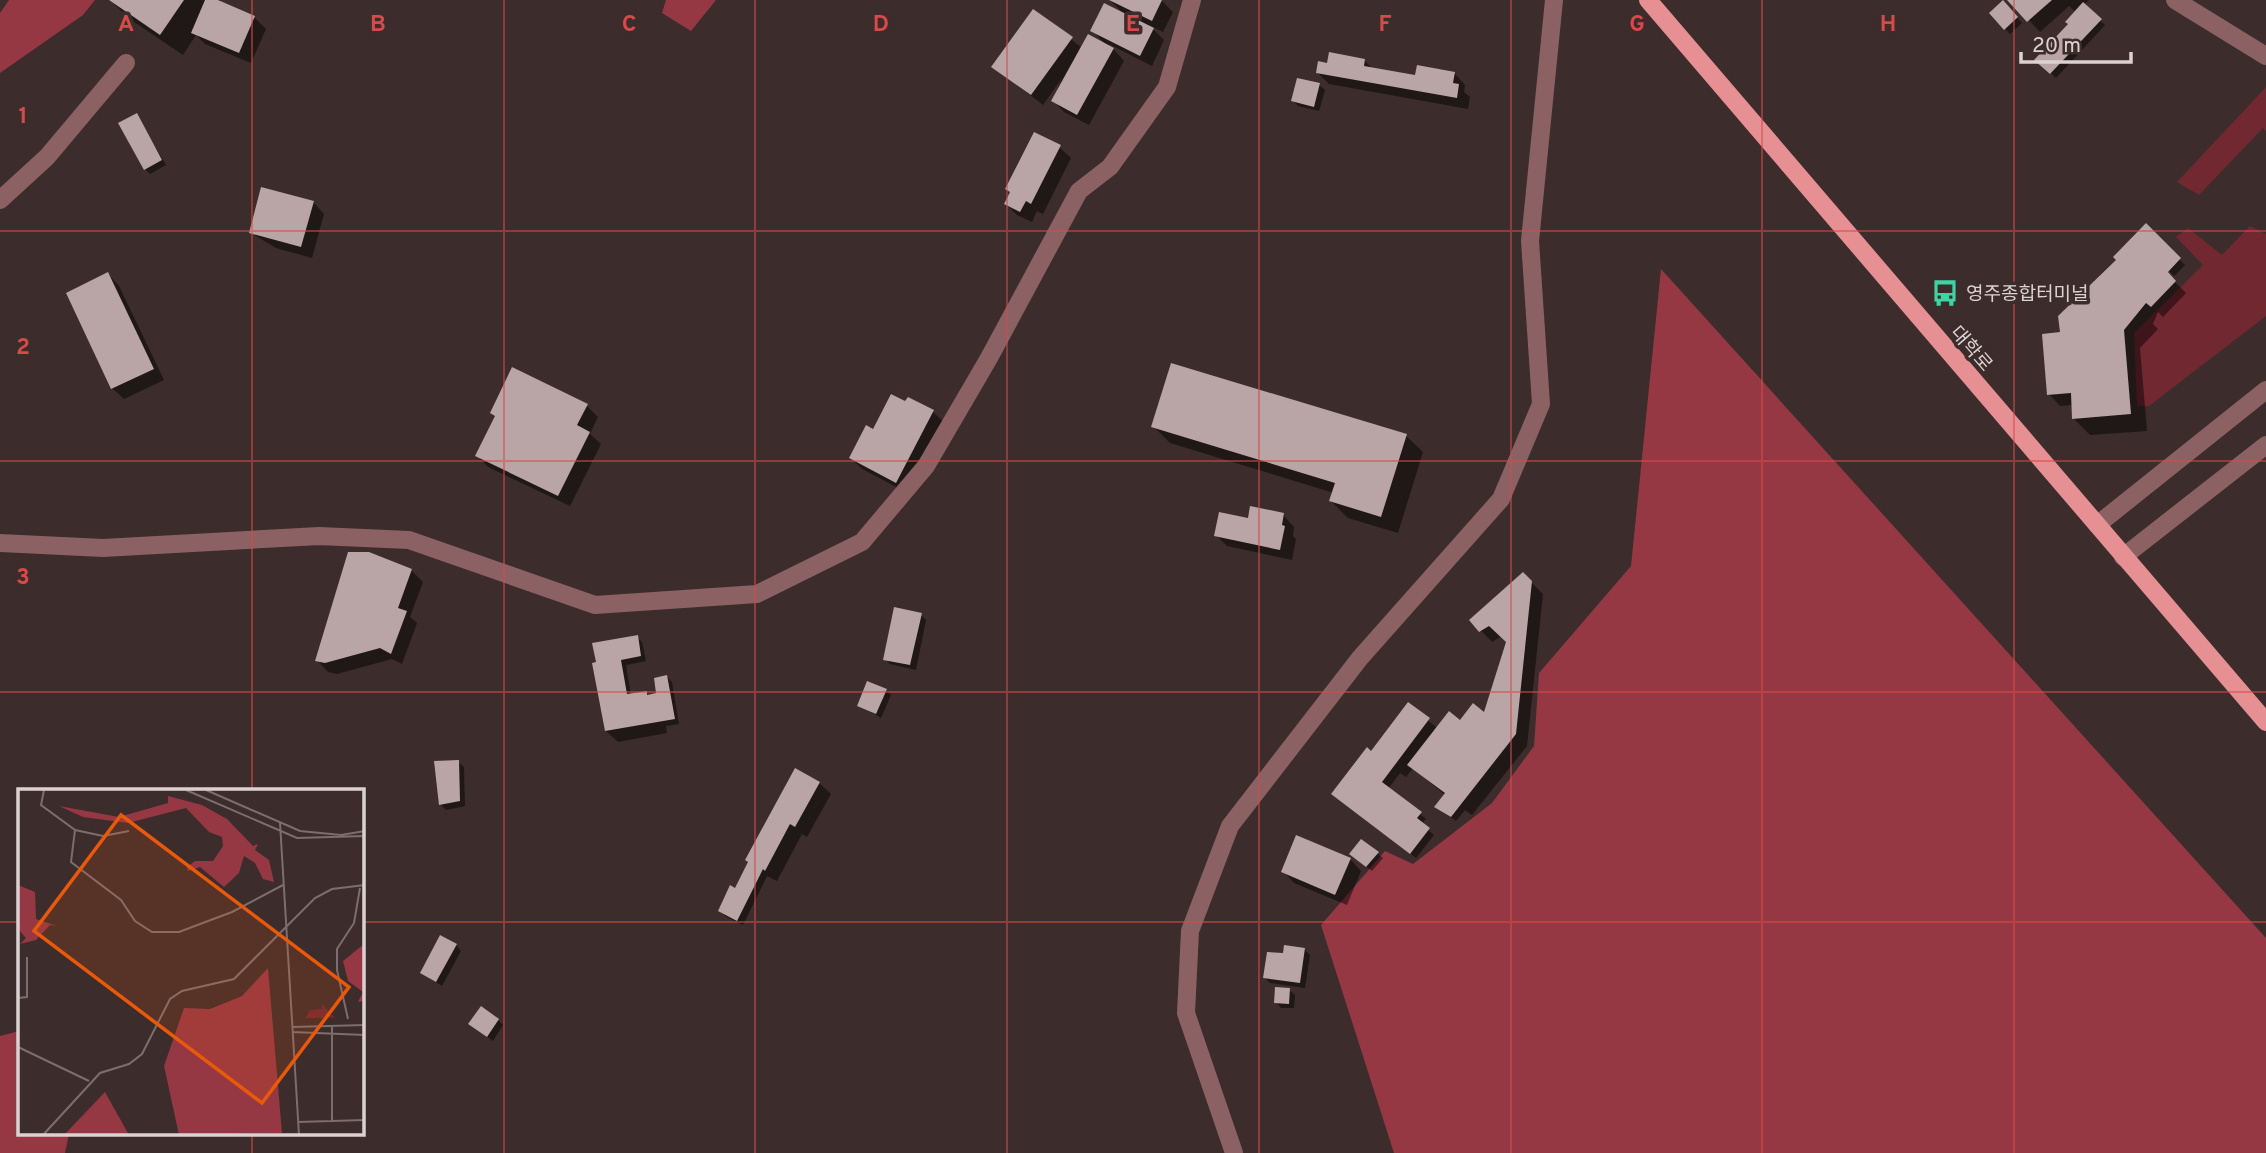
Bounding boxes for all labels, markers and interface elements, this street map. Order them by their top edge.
text: A [118,11,134,40]
text: B [370,11,386,40]
text: C [622,11,636,40]
text: D [873,11,889,40]
text: E [1126,11,1140,40]
text: F [1378,11,1392,40]
text: G [1629,11,1645,40]
text: H [1880,11,1896,40]
scale bar [2021,21,2131,65]
text: 20 m [2032,33,2081,60]
text: 1 [18,103,28,132]
bus stop icon: 영주종합터미널 [1930,278,1960,308]
place label: 영주종합터미널 [1966,283,2088,307]
street label: 대학로 [1944,322,1997,377]
text: 2 [16,334,30,363]
text: 3 [16,564,30,593]
inset map [18,789,364,1136]

